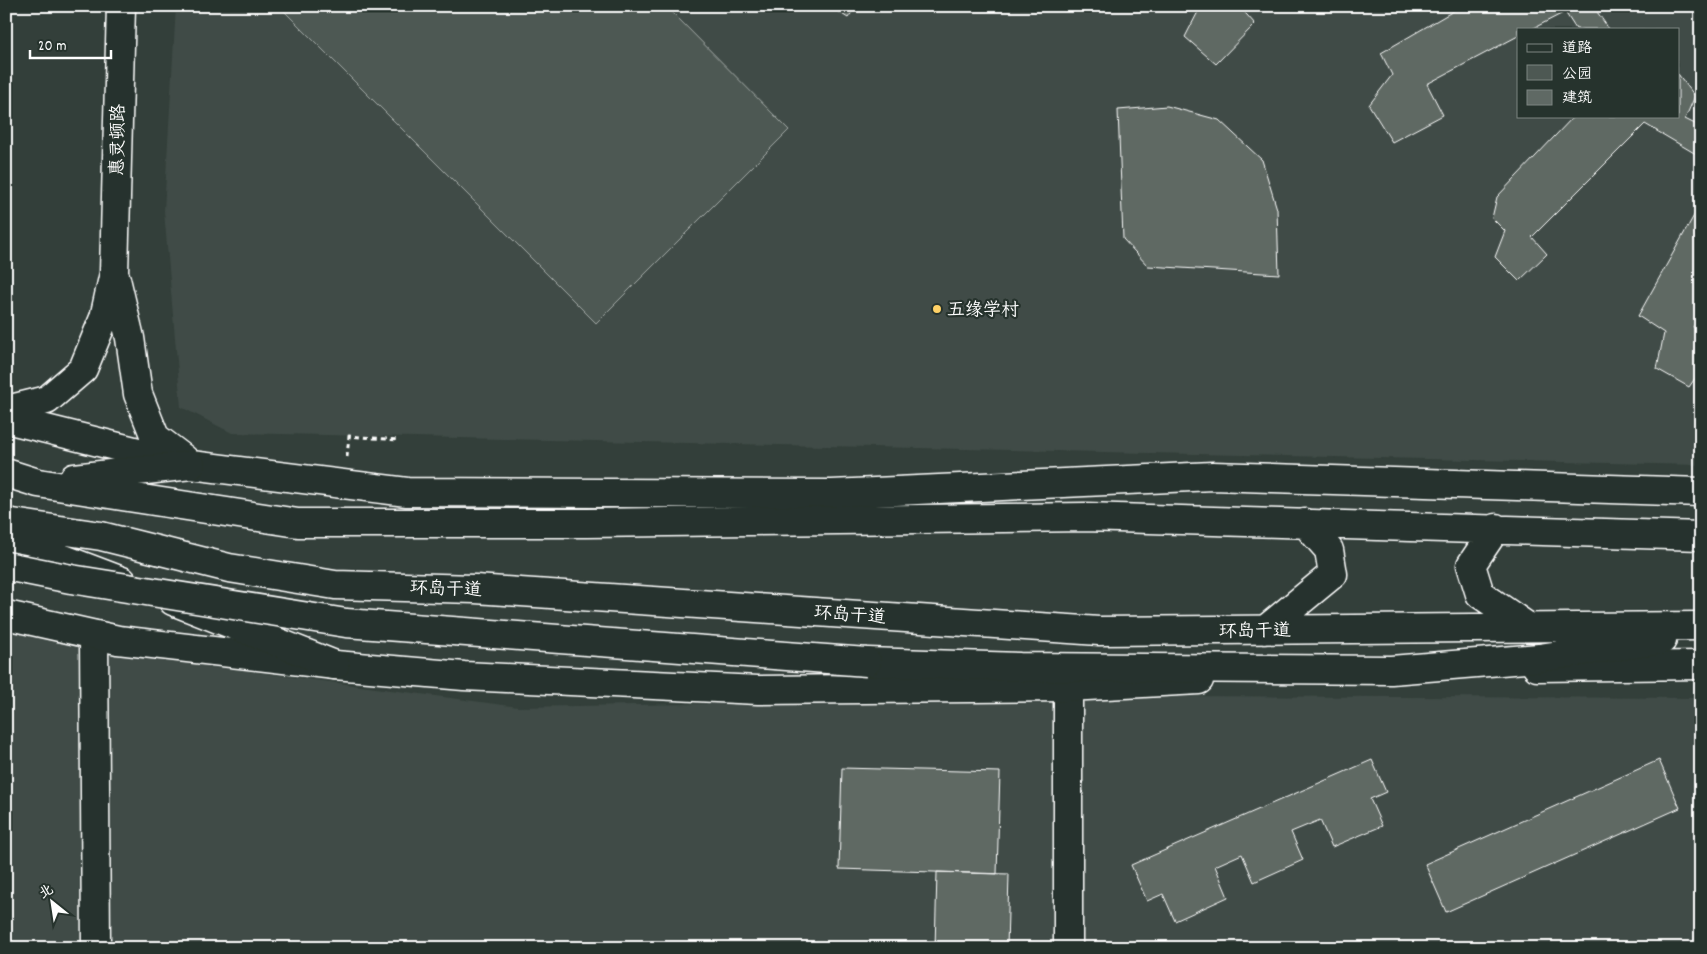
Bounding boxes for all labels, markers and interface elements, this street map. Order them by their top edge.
scale bar [30,28,111,60]
legend [1517,28,1680,118]
text: 20 m [38,36,66,58]
text: 道路 [1562,38,1592,60]
text: 公园 [1562,64,1592,86]
text: 建筑 [1562,88,1592,110]
street label: 惠灵顿路 [106,104,133,176]
place label: 五缘学村 [947,299,1019,324]
marker: 五缘学村 [931,303,943,315]
street label: 环岛干道 [409,577,482,604]
street label: 环岛干道 [813,602,887,631]
street label: 环岛干道 [1219,619,1291,646]
north arrow [28,876,78,926]
text: 北 [35,880,58,905]

